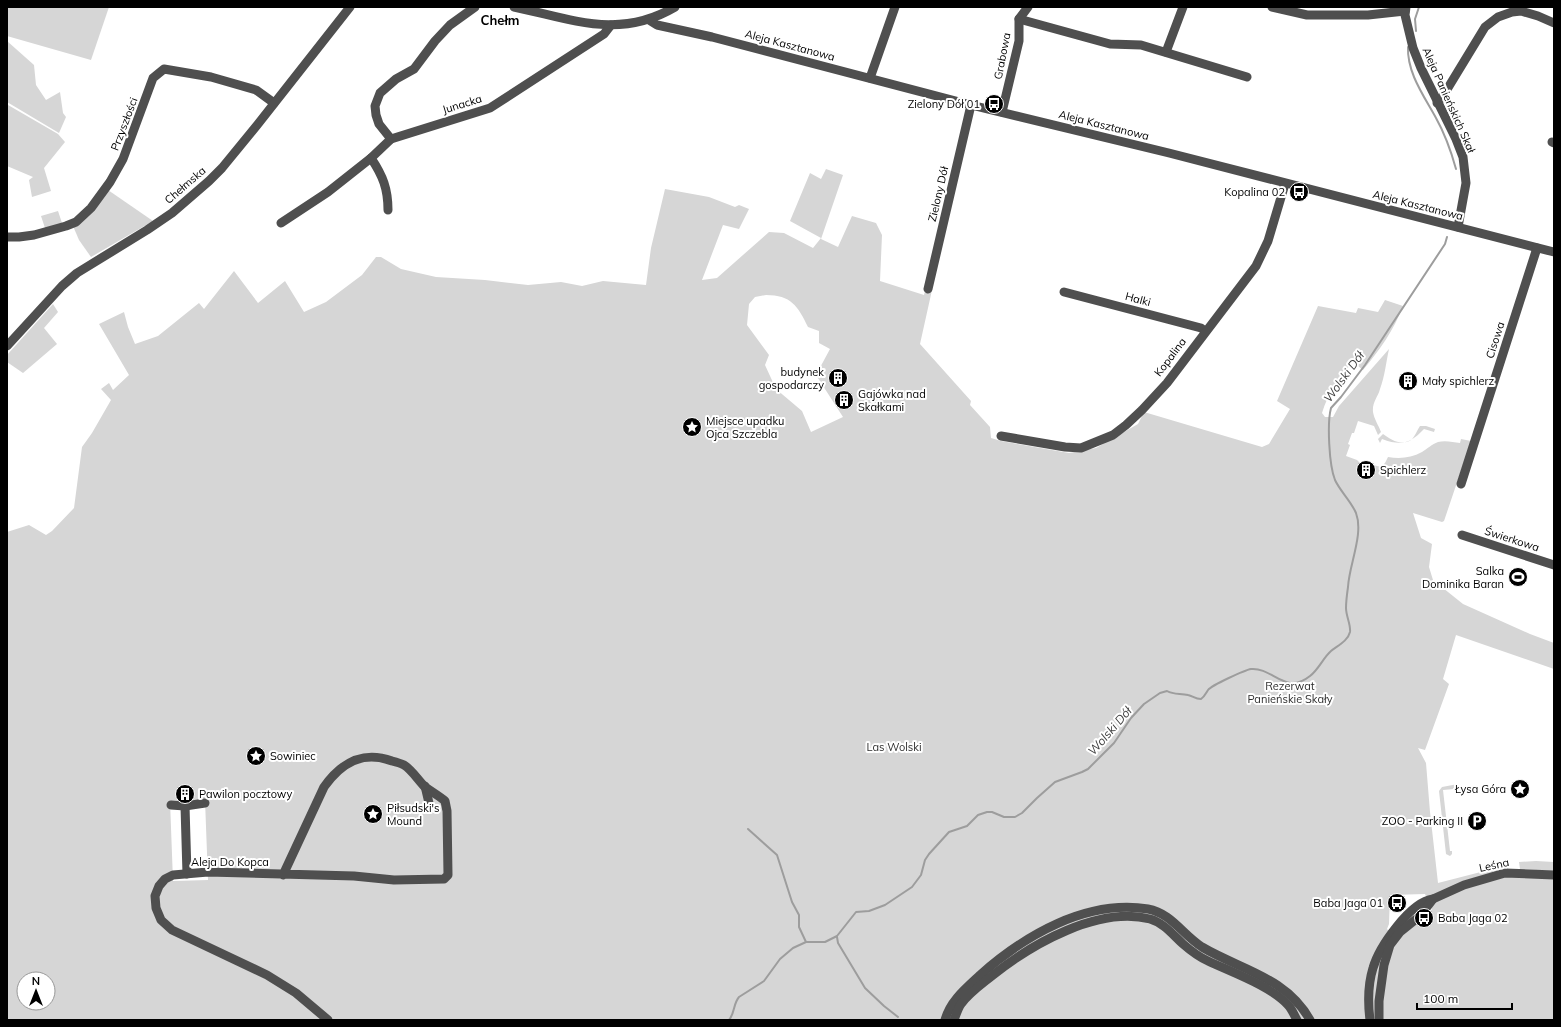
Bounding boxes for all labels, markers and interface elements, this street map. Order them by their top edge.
district label: Chełm [481,12,519,28]
street label: Aleja Kasztanowa [743,26,837,64]
street label: Grabowa [991,31,1013,81]
street label: Aleja Panieńskich Skał [1419,45,1479,155]
street label: Junacka [441,91,483,117]
bus stop icon: Zielony Dół 01 [983,93,1005,115]
street label: Przyszłości [107,95,141,153]
place label: Zielony Dół 01 [908,97,980,111]
street label: Aleja Kasztanowa [1057,107,1151,143]
street label: Chełmska [162,163,208,207]
street label: Zielony Dół [925,165,951,223]
bus stop icon: Kopalina 02 [1288,181,1310,203]
place label: Kopalina 02 [1224,185,1285,199]
street label: Aleja Kasztanowa [1371,187,1465,223]
street label: Halki [1124,289,1152,309]
street label: Cisowa [1482,320,1508,360]
street label: Kopalina [1151,335,1189,379]
water label: Wolski Dół [1320,347,1368,405]
place label: budynek gospodarczy [759,365,824,392]
building icon: budynek gospodarczy [827,367,849,389]
building icon: Mały spichlerz [1397,370,1419,392]
place label: Mały spichlerz [1422,374,1495,388]
place label: Gajówka nad Skałkami [858,387,926,414]
building icon: Gajówka nad Skałkami [833,389,855,411]
place label: Miejsce upadku Ojca Szczebla [706,414,784,441]
place icon: Miejsce upadku Ojca Szczebla [681,416,703,438]
building icon: Spichlerz [1355,459,1377,481]
place label: Spichlerz [1380,463,1427,477]
street label: Świerkowa [1483,524,1541,554]
place label: Salka Dominika Baran [1422,564,1504,591]
sports icon: Salka Dominika Baran [1507,566,1529,588]
park label: Rezerwat Panieńskie Skały [1247,679,1333,706]
water label: Wolski Dół [1085,703,1135,758]
park label: Las Wolski [866,740,922,754]
place icon: Sowiniec [245,745,267,767]
place label: Sowiniec [270,749,316,763]
place icon: Łysa Góra [1509,778,1531,800]
place label: Łysa Góra [1454,782,1506,796]
building icon: Pawilon pocztowy [174,783,196,805]
place label: Pawilon pocztowy [199,787,293,801]
place label: Piłsudski's Mound [387,801,439,828]
place icon: Piłsudski's Mound [362,803,384,825]
parking icon: ZOO - Parking II [1466,810,1488,832]
place label: ZOO - Parking II [1382,814,1463,828]
street label: Aleja Do Kopca [191,855,269,869]
street label: Leśna [1478,855,1510,875]
bus stop icon: Baba Jaga 01 [1386,892,1408,914]
place label: Baba Jaga 01 [1313,896,1383,910]
bus stop icon: Baba Jaga 02 [1413,907,1435,929]
place label: Baba Jaga 02 [1438,911,1508,925]
north arrow [16,971,56,1011]
text: N [32,974,40,988]
scale bar [1417,985,1512,1011]
text: 100 m [1423,991,1458,1006]

